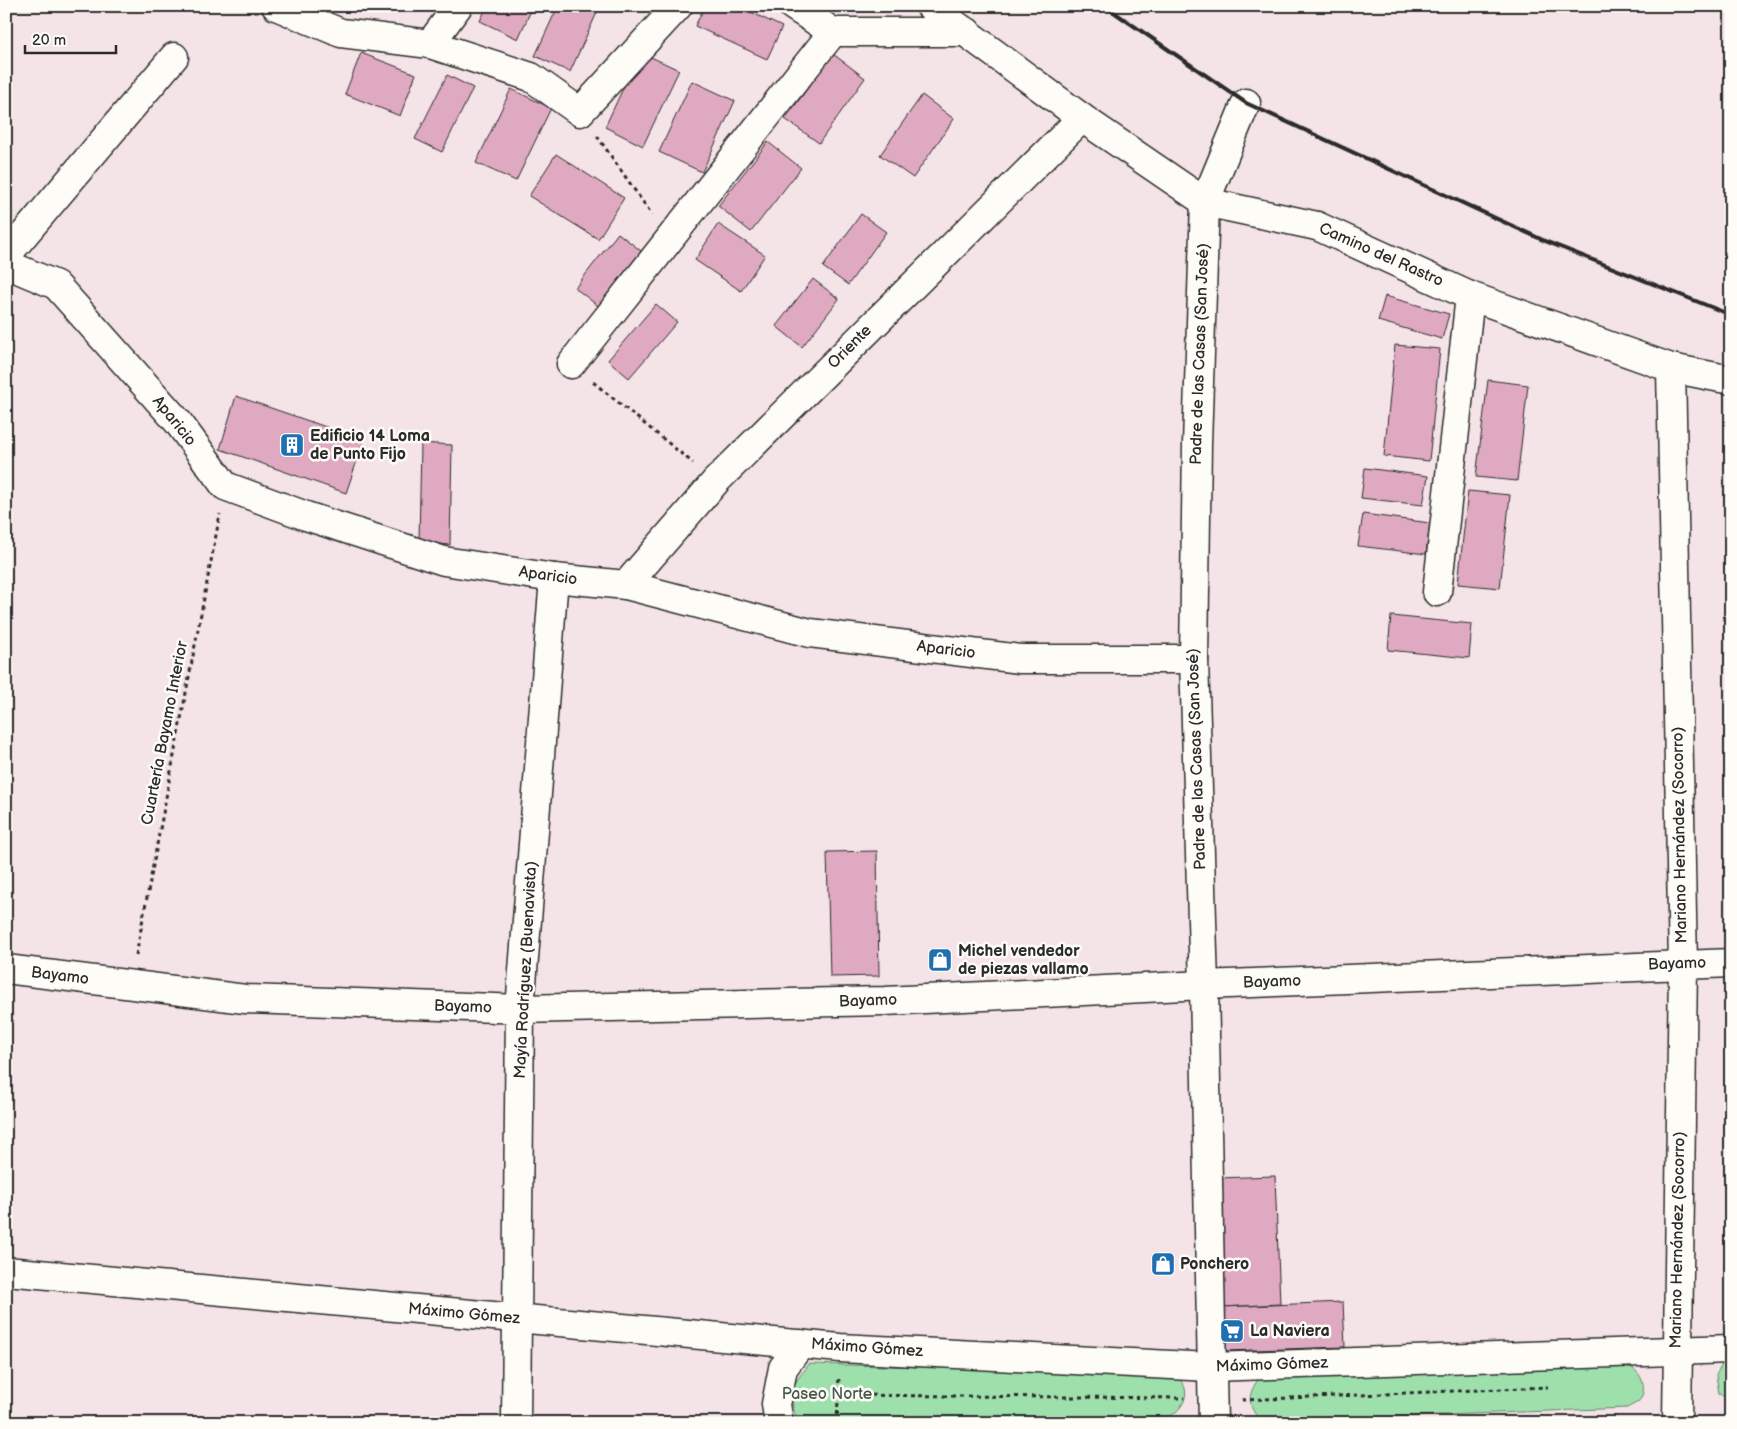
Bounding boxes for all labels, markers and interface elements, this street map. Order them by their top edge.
scale bar [25,22,116,54]
text: 20 m [32,31,66,50]
street label: Camino del Rastro [1316,219,1446,291]
street label: Padre de las Casas (San José) [1187,243,1213,465]
street label: Oriente [824,321,876,373]
street label: Aparicio [148,392,200,450]
place label: Edificio 14 Loma de Punto Fijo [310,427,430,464]
building icon: Edificio 14 Loma de Punto Fijo [279,432,305,458]
street label: Aparicio [517,562,579,590]
street label: Aparicio [916,637,976,663]
street label: Cuartería Bayamo Interior [138,639,192,827]
street label: Padre de las Casas (San José) [1184,648,1210,870]
street label: Mariano Hernández (Socorro) [1669,726,1691,944]
street label: Mayía Rodríguez (Buenavista) [511,861,541,1079]
place label: Michel vendedor de piezas vallamo [958,942,1089,979]
shop icon: Michel vendedor de piezas vallamo [927,947,953,973]
street label: Bayamo [1648,953,1706,975]
street label: Bayamo [30,963,90,989]
street label: Bayamo [1243,971,1301,993]
street label: Bayamo [839,990,897,1012]
street label: Bayamo [434,996,492,1018]
street label: Mariano Hernández (Socorro) [1667,1131,1689,1349]
shop icon: Ponchero [1150,1251,1176,1277]
place label: Ponchero [1180,1255,1249,1274]
street label: Máximo Gómez [407,1300,521,1328]
supermarket icon: La Naviera [1219,1318,1245,1344]
place label: La Naviera [1250,1322,1330,1341]
street label: Máximo Gómez [810,1335,924,1361]
street label: Máximo Gómez [1216,1354,1329,1376]
park label: Paseo Norte [782,1385,873,1404]

